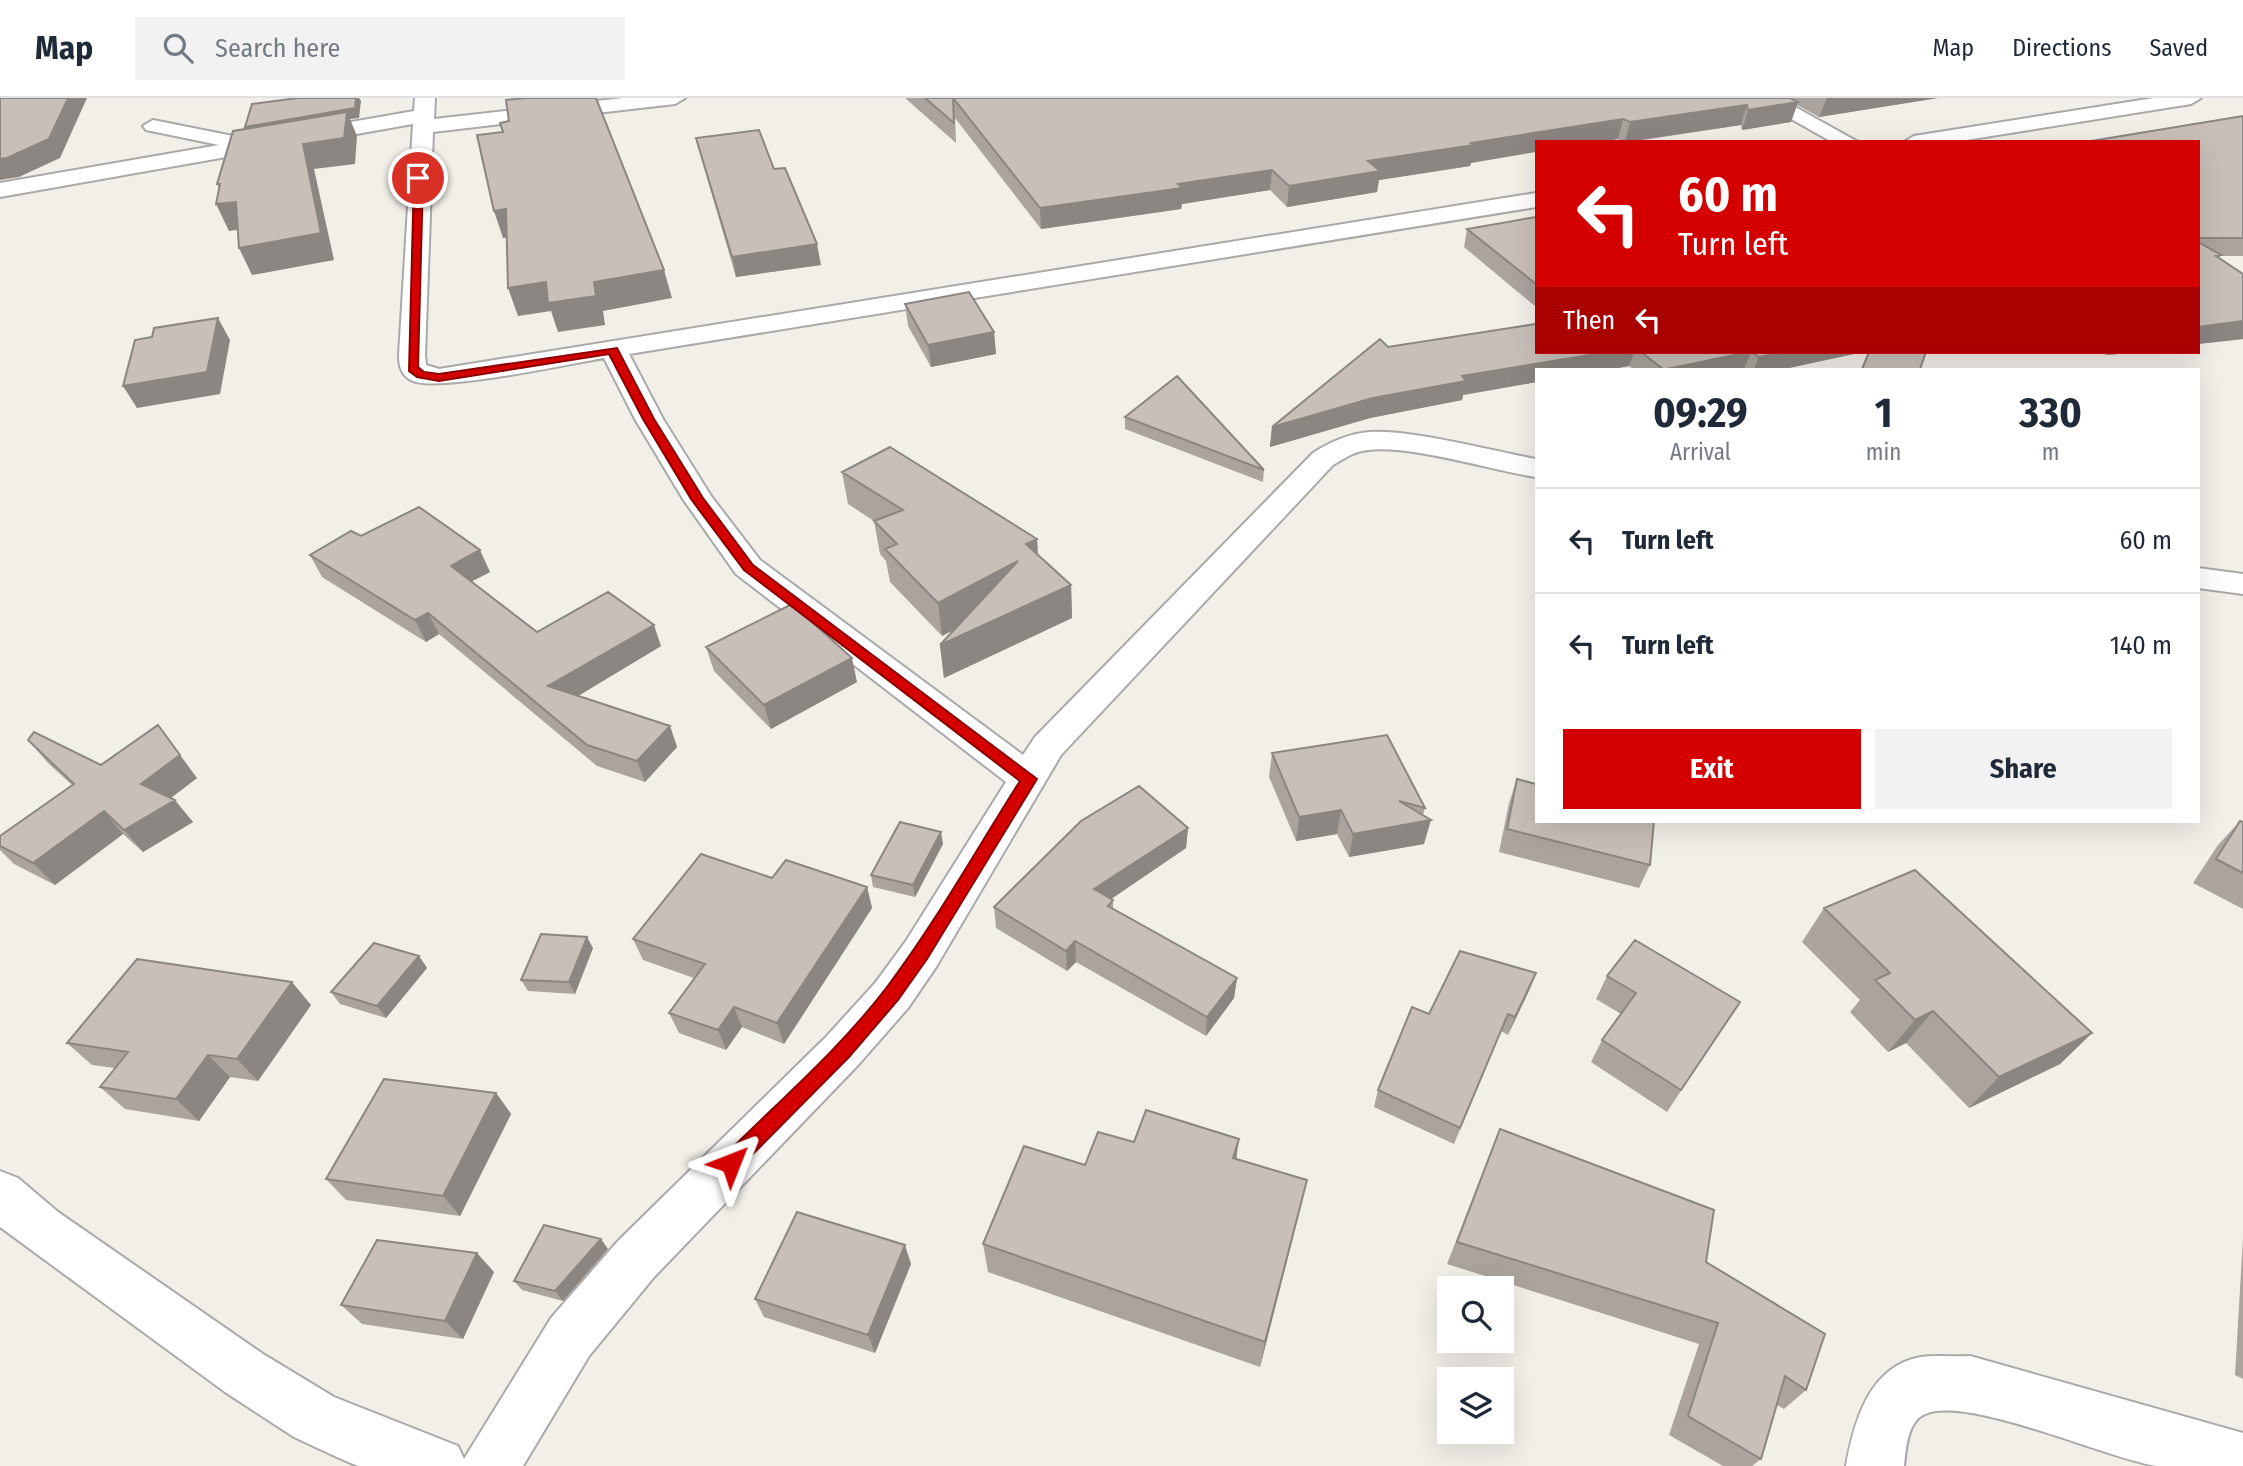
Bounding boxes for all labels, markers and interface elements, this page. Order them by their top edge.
search box [135,17,625,80]
text: Map [35,28,93,68]
icon: search [159,29,197,67]
text: Search here [215,33,340,64]
text: Map [1933,34,1974,62]
text: Directions [2012,34,2111,62]
text: Saved [2149,34,2208,62]
pin [388,148,448,208]
icon: arrive [399,159,437,197]
text: 60 m [1678,165,1778,224]
icon: left [1563,168,1654,259]
text: Turn left [1678,225,1788,263]
icon: left [1629,301,1667,339]
text: Then [1563,305,1615,336]
text: 09:29 [1653,388,1748,438]
text: 1 [1875,388,1892,438]
text: 330 [2019,388,2082,438]
text: Arrival [1670,438,1731,466]
text: min [1866,438,1901,466]
text: m [2042,438,2060,466]
icon: left [1563,522,1601,560]
text: Turn left [1622,525,1714,556]
text: 60 m [2119,525,2172,556]
icon: left [1563,627,1601,665]
text: Turn left [1622,630,1714,661]
text: 140 m [2110,630,2172,661]
button: Exit [1563,729,1861,809]
button: Share [1875,729,2172,809]
position arrow [694,1126,768,1200]
map controls [1437,1276,1514,1444]
button: search [1437,1276,1514,1353]
button: layers [1437,1367,1514,1444]

